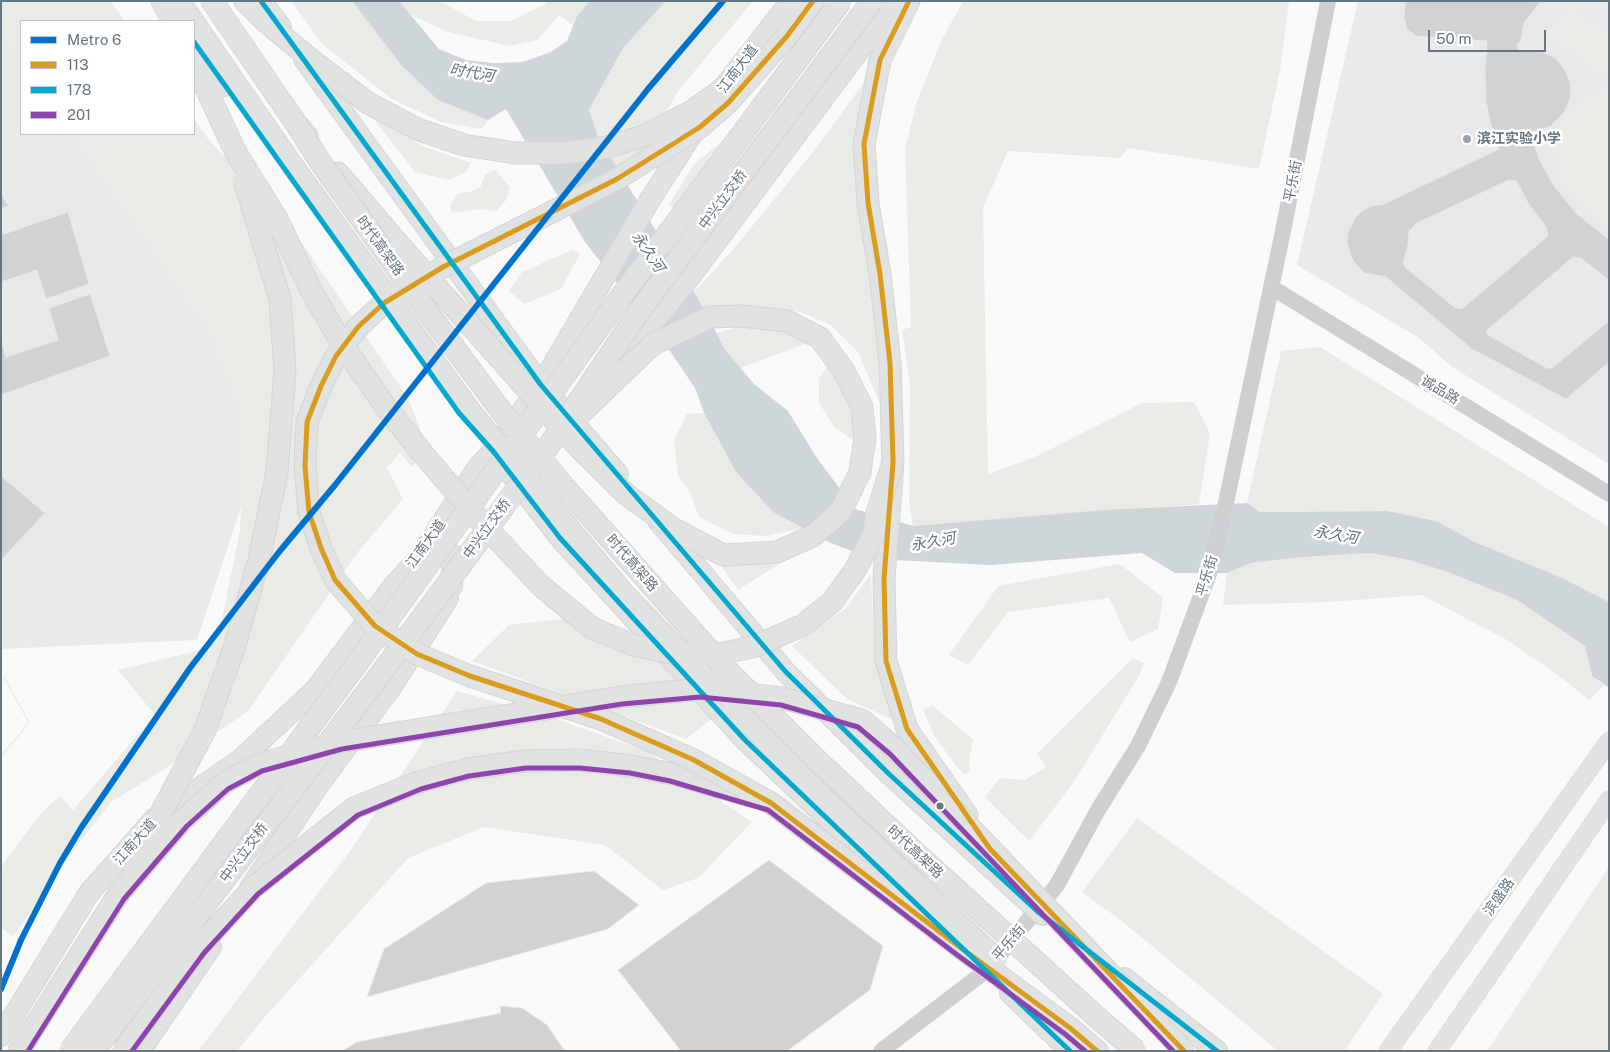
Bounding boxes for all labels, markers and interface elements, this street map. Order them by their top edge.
legend [20,20,195,135]
scale bar [1430,20,1548,52]
text: 50 m [1436,30,1471,47]
text: Metro 6 [67,31,121,48]
street label: 江南大道 [714,42,762,96]
text: 113 [67,56,89,73]
water label: 时代河 [448,60,496,86]
text: 178 [67,81,92,98]
text: 201 [67,106,91,123]
place label: 滨江实验小学 [1477,131,1561,147]
marker: 滨江实验小学 [1461,133,1473,145]
street label: 平乐街 [1281,159,1305,203]
street label: 中兴立交桥 [695,167,751,233]
street label: 时代高架路 [353,213,407,279]
water label: 永久河 [628,228,668,276]
street label: 诚品路 [1418,372,1462,408]
street label: 中兴立交桥 [460,496,514,562]
street label: 江南大道 [403,516,449,572]
water label: 永久河 [1312,522,1360,548]
water label: 永久河 [909,529,957,555]
street label: 时代高架路 [603,531,661,595]
street label: 平乐街 [1193,553,1221,599]
unlabelled marker [935,801,945,811]
street label: 江南大道 [110,816,160,868]
street label: 中兴立交桥 [216,820,272,886]
street label: 时代高架路 [884,822,946,882]
street label: 滨盛路 [1480,875,1518,919]
street label: 平乐街 [989,922,1029,964]

